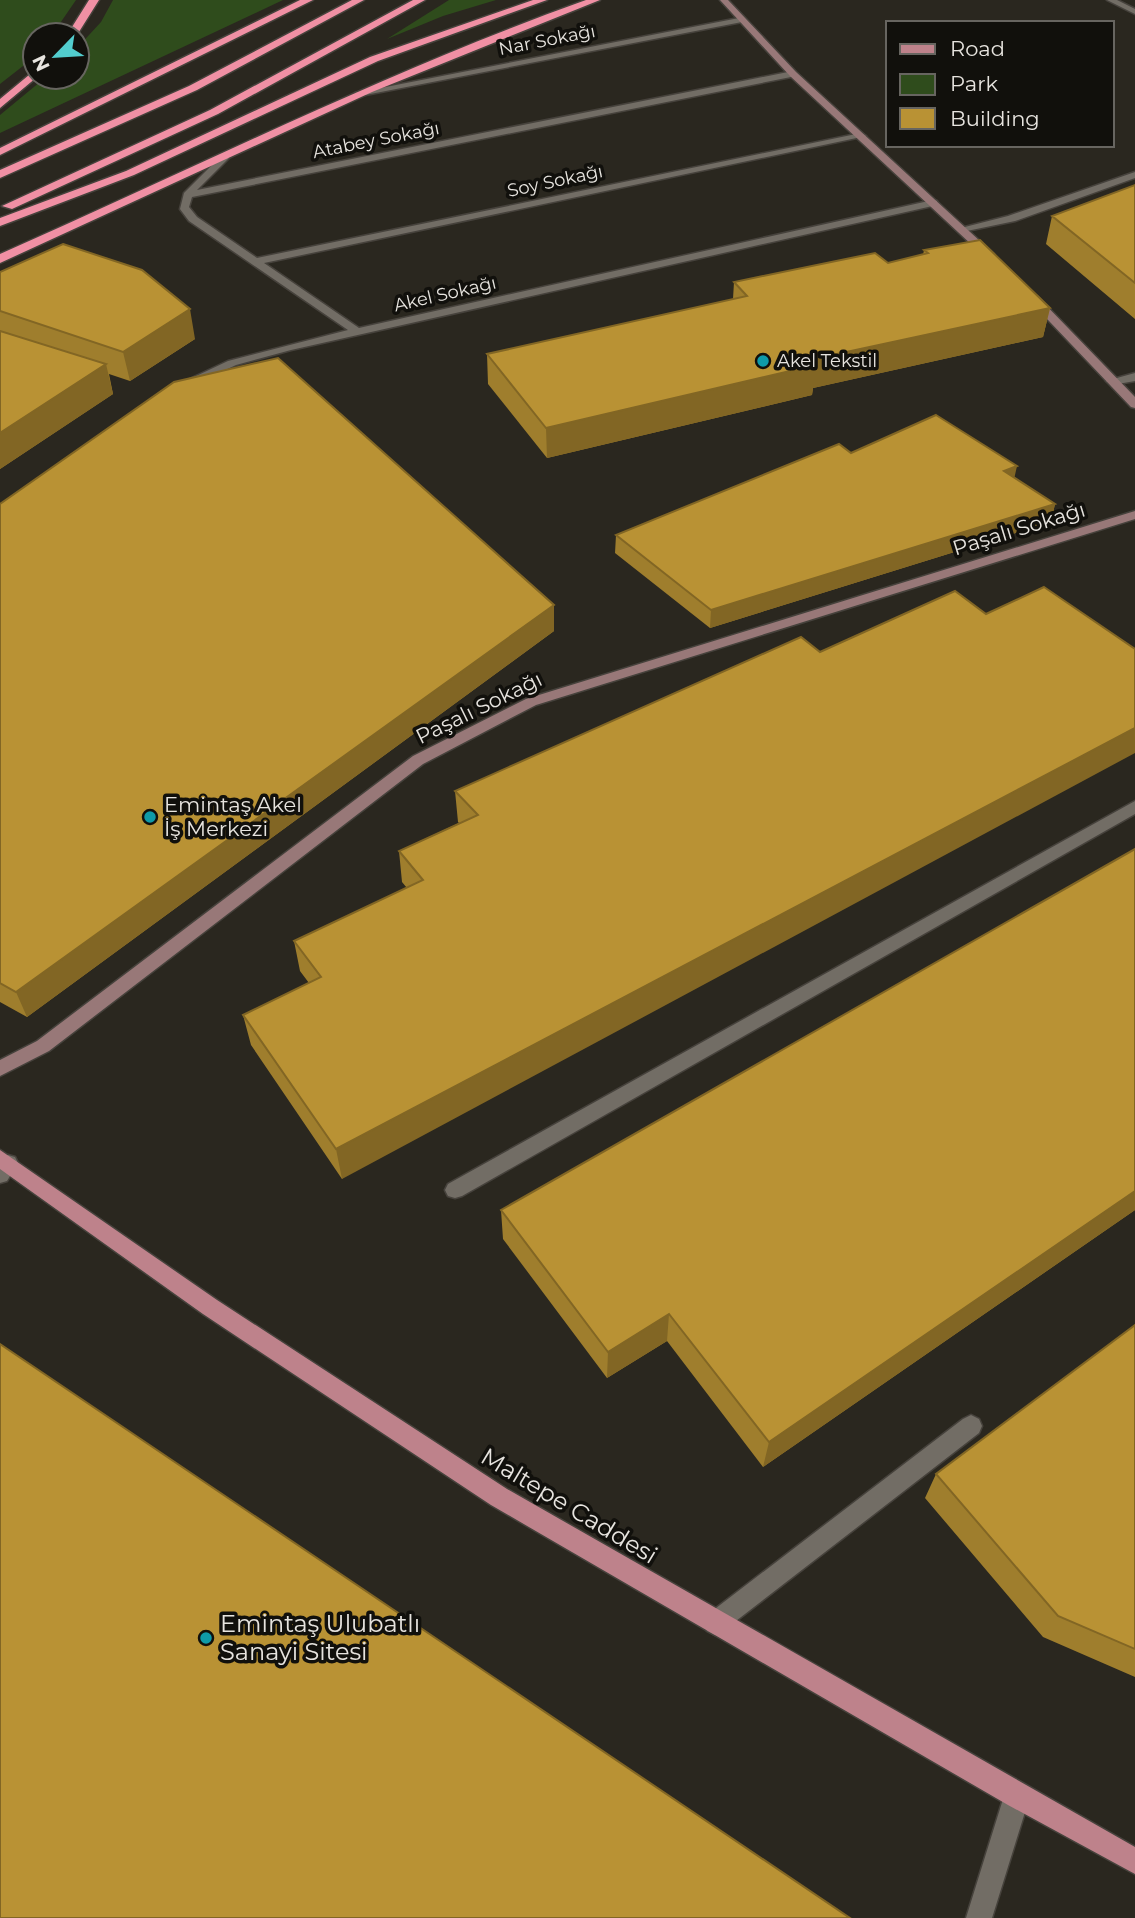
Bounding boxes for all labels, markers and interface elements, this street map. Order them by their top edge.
street label: Nar Sokağı [497,20,597,60]
north arrow [21,21,91,91]
legend [886,21,1114,147]
text: Road [950,36,1005,61]
text: N [27,51,55,75]
text: Park [950,71,998,96]
text: Building [950,106,1040,131]
street label: Atabey Sokağı [311,117,441,163]
street label: Soy Sokağı [505,160,605,202]
street label: Akel Sokağı [392,272,498,316]
place label: Akel Tekstil [777,350,877,372]
marker: Akel Tekstil [755,353,771,369]
street label: Paşalı Sokağı [949,496,1088,561]
street label: Paşalı Sokağı [412,666,546,749]
place label: Emintaş Akel İş Merkezi [164,792,302,841]
marker: Emintaş Akel İş Merkezi [142,809,158,825]
street label: Maltepe Caddesi [476,1442,663,1570]
place label: Emintaş Ulubatlı Sanayi Sitesi [220,1609,420,1666]
marker: Emintaş Ulubatlı Sanayi Sitesi [198,1630,214,1646]

